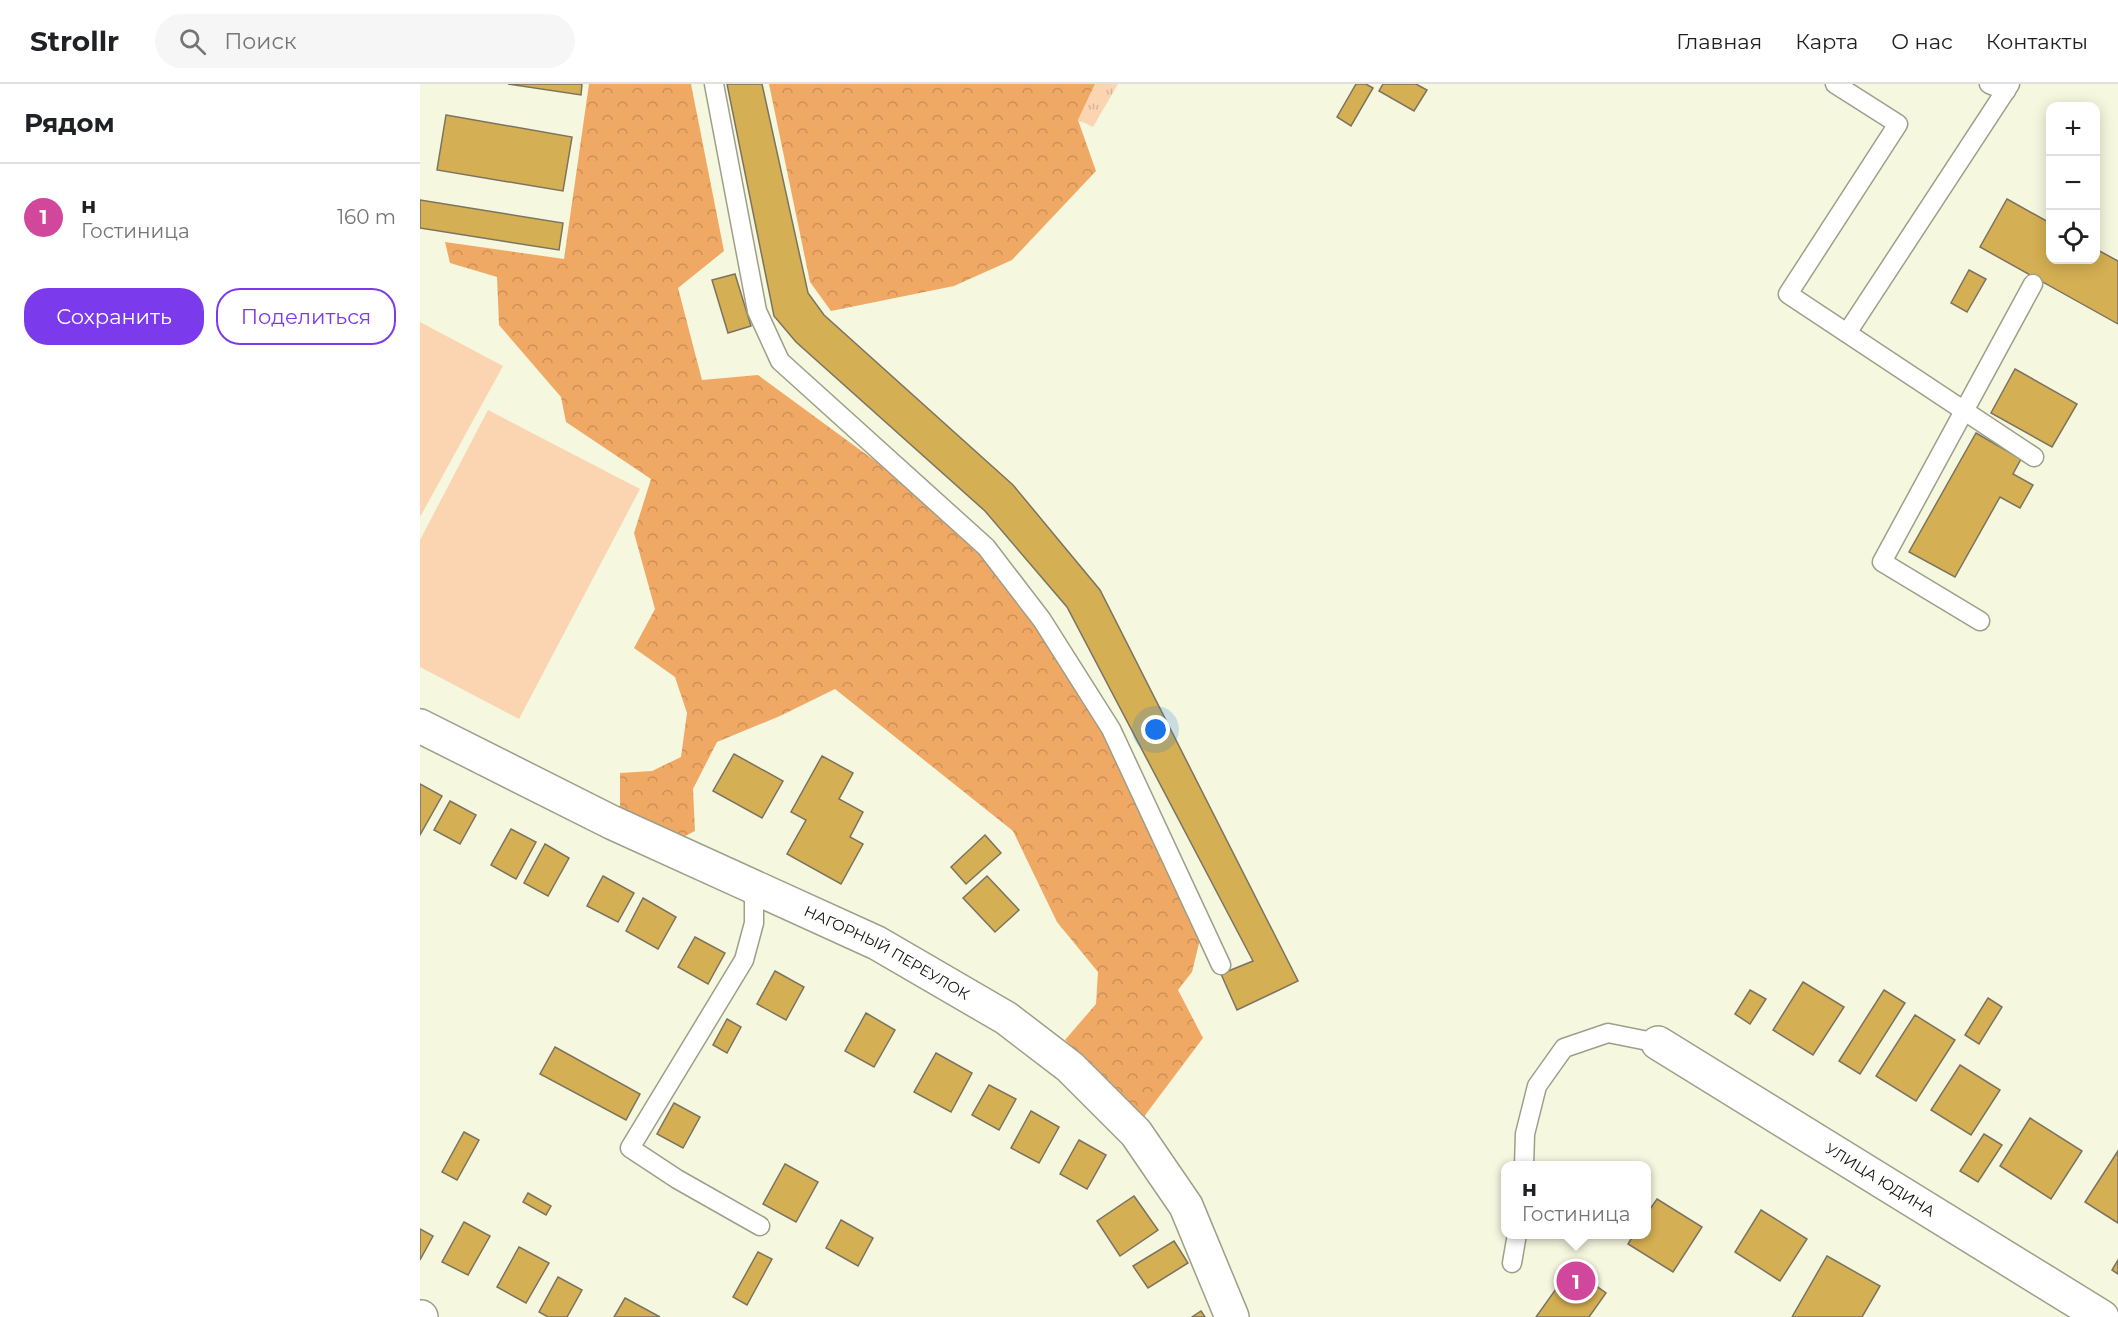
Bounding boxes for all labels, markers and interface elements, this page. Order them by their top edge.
search box [155,14,575,68]
text: Strollr [30,24,119,58]
icon: search [176,25,209,58]
text: Поиск [224,28,297,55]
text: Главная [1676,29,1762,54]
text: Карта [1795,29,1858,54]
text: О нас [1891,29,1953,54]
text: Контакты [1986,29,2088,54]
map controls [2046,102,2100,264]
button: + [2046,102,2100,156]
text: Рядом [24,107,115,139]
button: − [2046,156,2100,210]
text: н [81,192,96,219]
text: 1 [40,205,47,229]
text: 160 m [337,205,396,229]
button: locate [2046,210,2100,264]
text: Гостиница [81,219,190,243]
button: Сохранить [24,288,204,345]
button: Поделиться [216,288,396,345]
your location [1141,715,1170,744]
street label: НАГОРНЫЙ ПЕРЕУЛОК [801,901,974,1004]
street label: УЛИЦА ЮДИНА [1822,1139,1939,1221]
popup [1501,1161,1651,1239]
text: н [1522,1175,1537,1202]
text: Гостиница [1522,1202,1630,1226]
pin: 1 [1556,1258,1596,1304]

